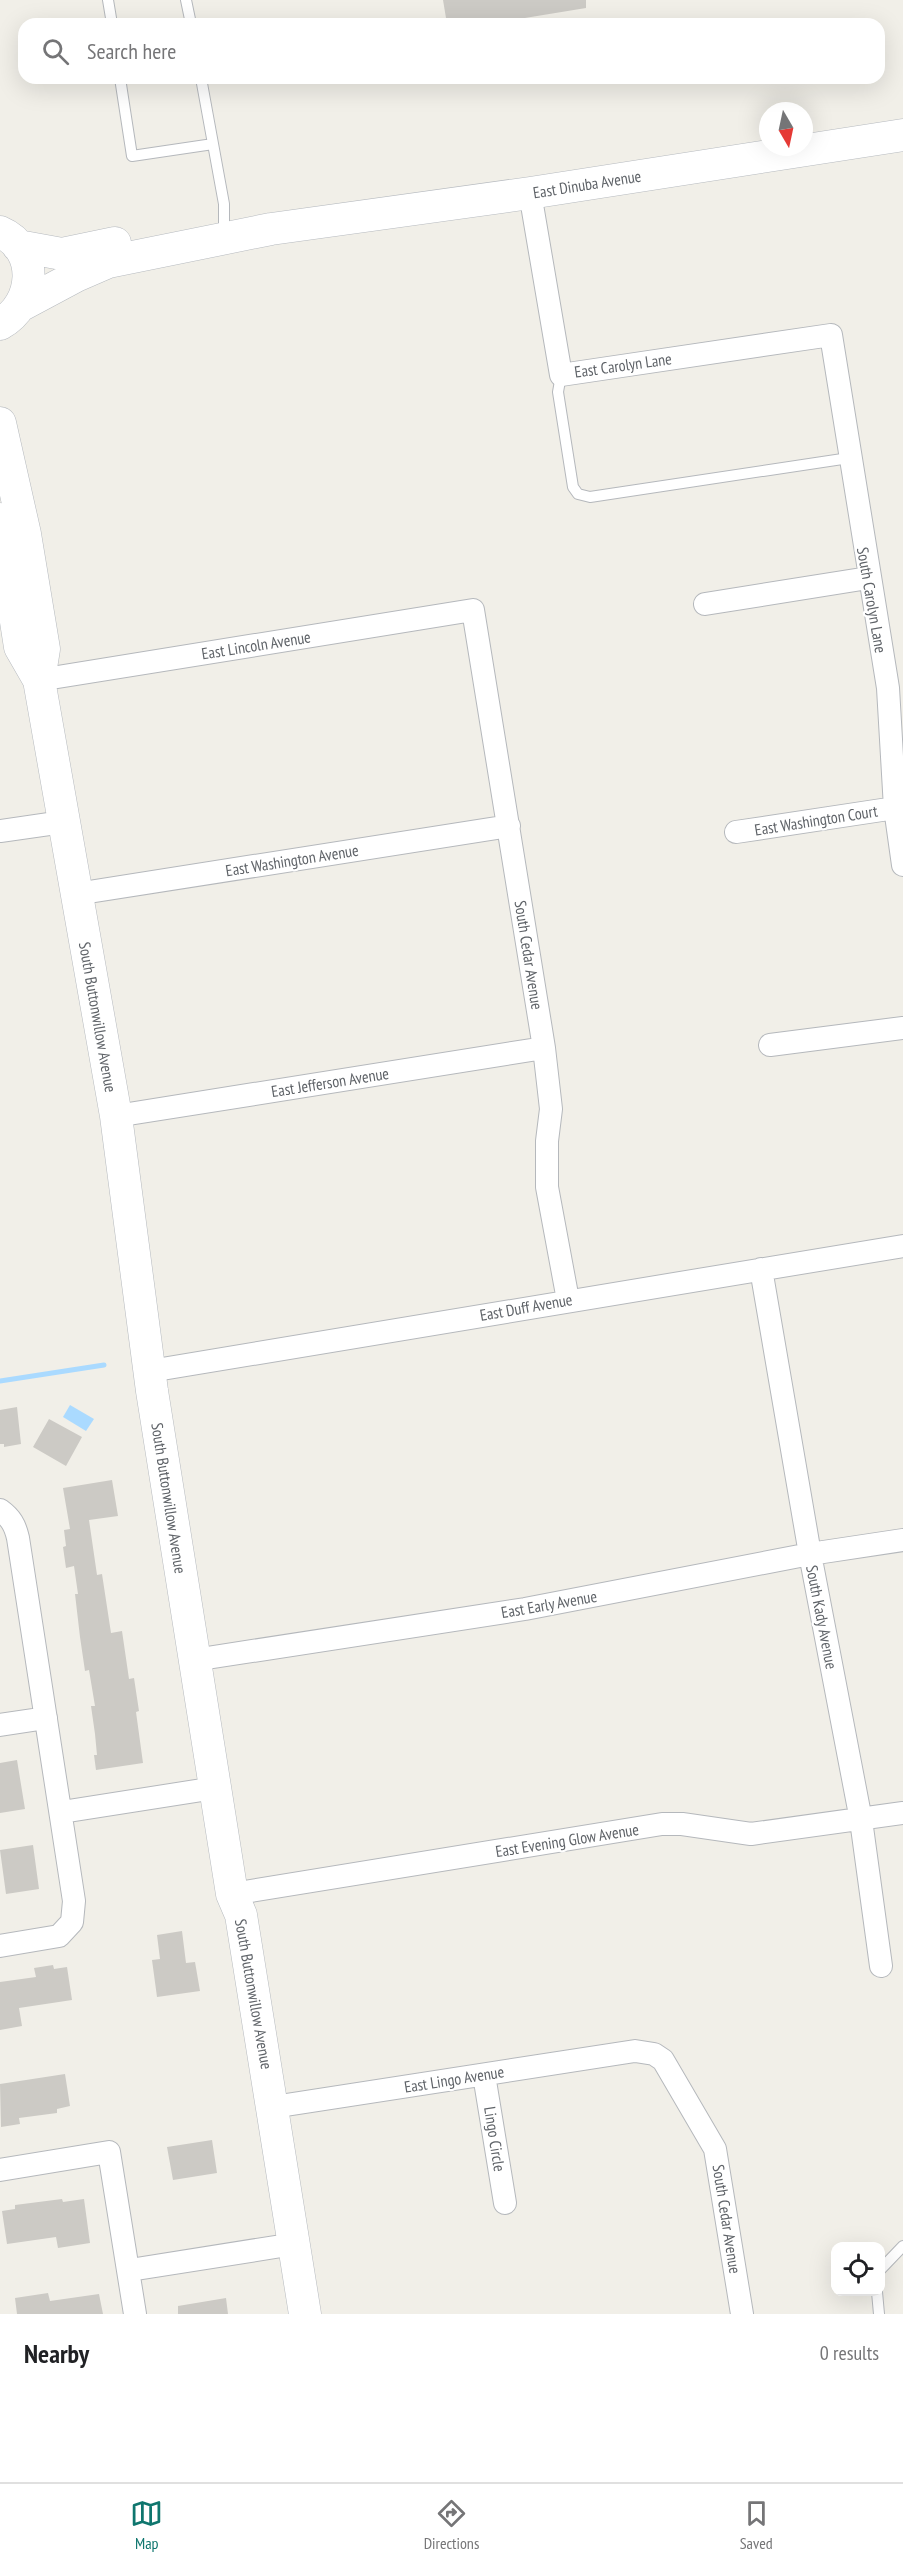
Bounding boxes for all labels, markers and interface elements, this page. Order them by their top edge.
search box [18,18,885,84]
icon: search [39,35,72,68]
text: Search here [87,37,176,65]
north arrow [759,102,813,156]
street label: East Dinuba Avenue [532,166,642,202]
street label: East Carolyn Lane [573,348,673,382]
street label: South Carolyn Lane [853,546,891,654]
street label: East Lincoln Avenue [200,627,312,663]
street label: East Washington Court [753,800,879,840]
street label: East Washington Avenue [224,840,360,880]
street label: South Cedar Avenue [511,899,547,1011]
street label: South Buttonwillow Avenue [75,940,121,1094]
street label: East Jefferson Avenue [270,1063,390,1101]
street label: East Duff Avenue [478,1289,574,1325]
street label: South Buttonwillow Avenue [147,1421,191,1575]
street label: South Kady Avenue [802,1563,842,1671]
street label: East Early Avenue [500,1586,598,1622]
street label: East Evening Glow Avenue [494,1819,640,1861]
street label: South Buttonwillow Avenue [231,1917,277,2071]
street label: East Lingo Avenue [403,2061,505,2097]
street label: Lingo Circle [480,2105,510,2173]
street label: South Cedar Avenue [709,2163,745,2275]
map controls [831,2242,885,2296]
button: locate [831,2242,885,2296]
text: Nearby [24,2337,89,2370]
text: 0 results [820,2340,879,2366]
tab: Map [130,2497,163,2553]
tab: Directions [424,2497,479,2553]
tab: Saved [740,2497,773,2553]

